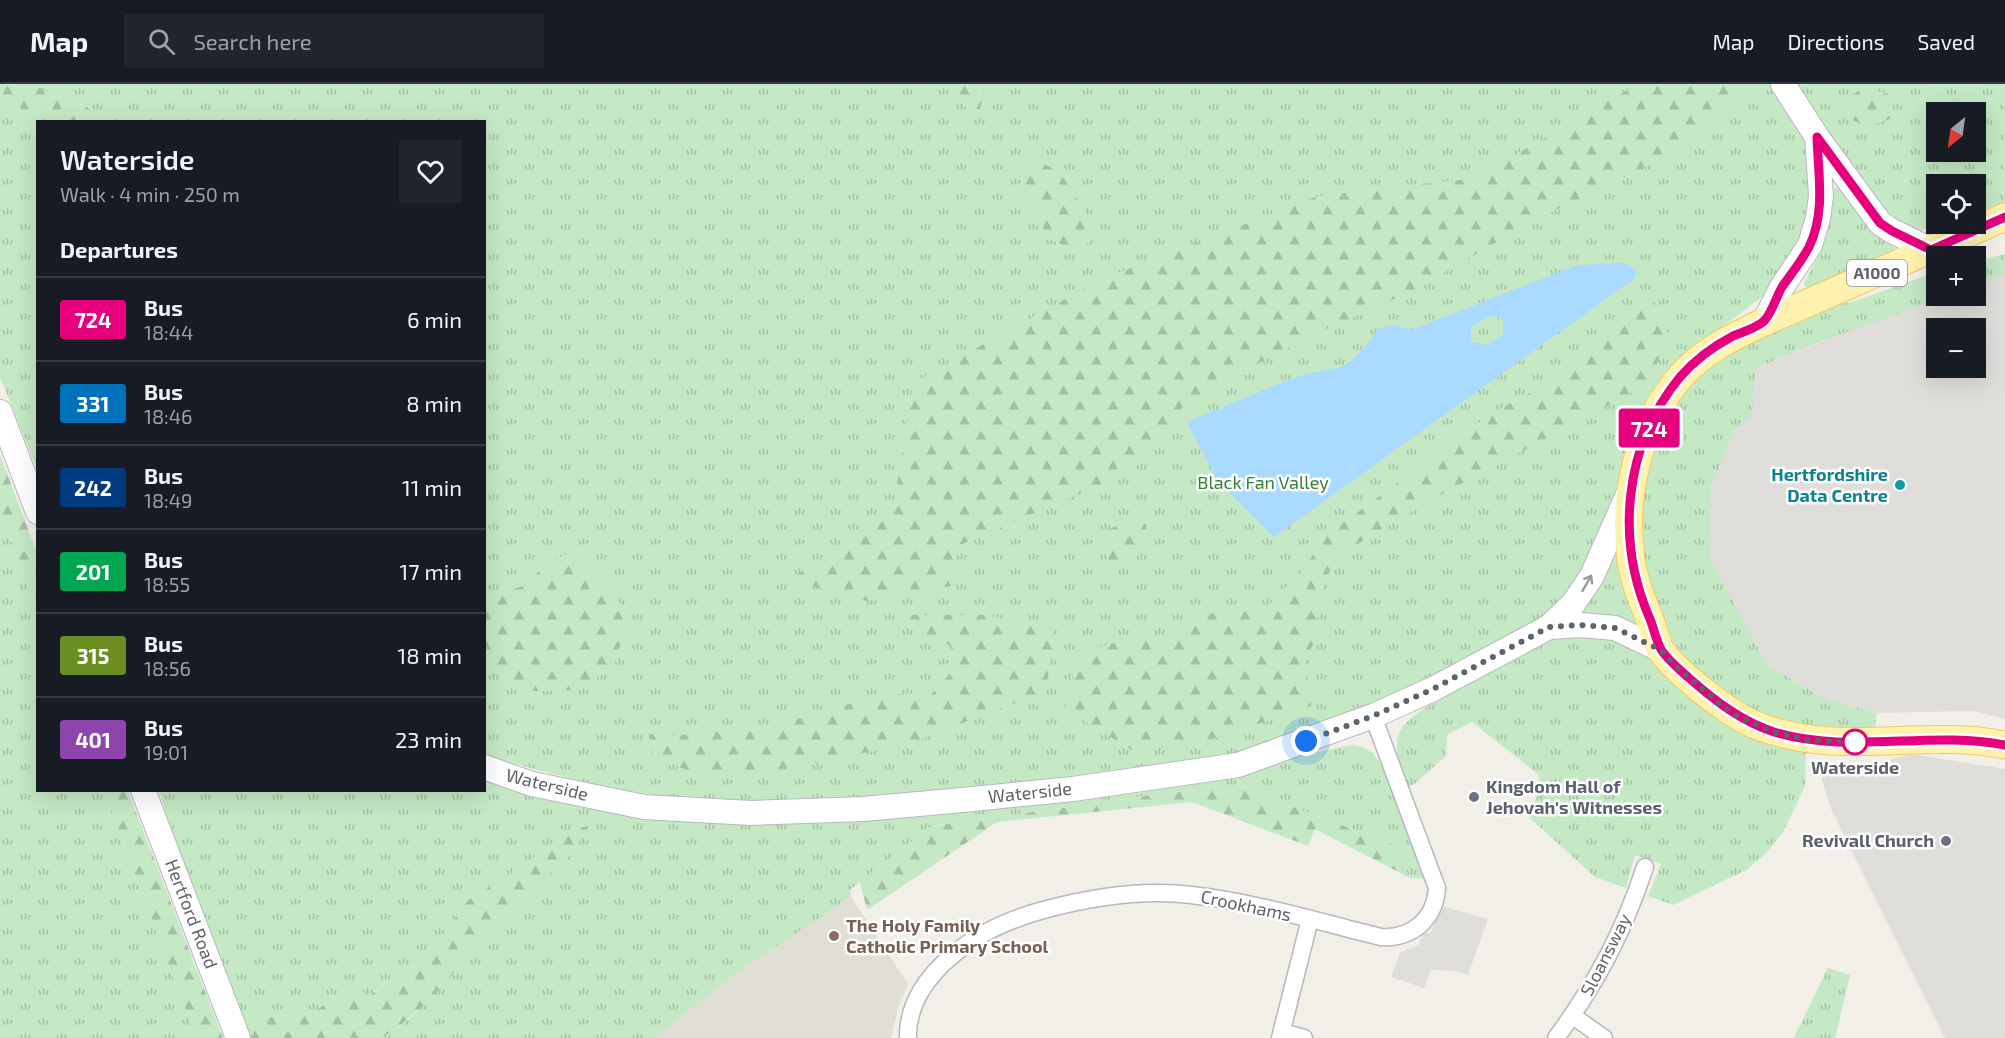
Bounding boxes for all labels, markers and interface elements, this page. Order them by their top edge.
search box [124,14,544,68]
text: Map [30,24,88,58]
icon: search [145,25,178,58]
text: Search here [193,28,312,54]
text: Map [1712,29,1755,54]
text: Directions [1788,29,1884,54]
text: Saved [1917,29,1975,54]
north arrow [1926,102,1986,162]
map controls [1926,102,1986,378]
button: heart [399,140,462,203]
text: Waterside [60,142,194,176]
button: locate [1926,174,1986,234]
text: Walk · 4 min · 250 m [60,182,240,206]
text: Departures [60,236,178,262]
button: + [1926,246,1986,306]
road number: A1000 [1847,260,1907,286]
text: Bus [144,294,183,320]
text: 6 min [407,306,462,332]
text: 724 [75,307,111,332]
button: − [1926,318,1986,378]
text: 18:44 [144,320,193,344]
text: Bus [144,378,183,404]
text: 8 min [406,390,462,416]
text: 331 [77,391,109,416]
text: 18:46 [144,404,193,428]
line badge: 724 [1614,408,1684,448]
text: 724 [1631,416,1667,441]
text: Bus [144,462,183,488]
place label: Hertfordshire Data Centre [1771,463,1888,506]
park label: Black Fan Valley [1197,471,1329,493]
text: 11 min [402,474,462,500]
text: 242 [74,475,112,500]
marker: Hertfordshire Data Centre [1893,478,1907,492]
text: 18:49 [144,488,193,512]
text: Bus [144,546,183,572]
text: 17 min [400,558,462,584]
text: 201 [76,559,110,584]
text: 18:55 [144,572,190,596]
one-way arrow [1582,575,1594,592]
text: Bus [144,630,183,656]
text: 18 min [397,642,462,668]
text: 315 [77,643,109,668]
text: 18:56 [144,656,191,680]
text: Bus [144,714,183,740]
text: 23 min [395,726,462,752]
your location [1291,726,1321,756]
text: 401 [75,727,111,752]
marker: Waterside [1842,729,1868,755]
text: 19:01 [144,740,188,764]
place label: Waterside [1811,756,1899,778]
street label: Waterside [504,763,591,805]
place label: Kingdom Hall of Jehovah's Witnesses [1486,775,1662,818]
street label: Waterside [987,777,1073,807]
marker: Kingdom Hall of Jehovah's Witnesses [1467,790,1481,804]
place label: Revivall Church [1802,829,1934,851]
marker: Revivall Church [1939,834,1953,848]
street label: Hertford Road [161,856,223,972]
street label: Crookhams [1199,885,1294,925]
street label: Sloansway [1575,909,1635,999]
place label: The Holy Family Catholic Primary School [846,914,1049,957]
marker: The Holy Family Catholic Primary School [827,929,841,943]

